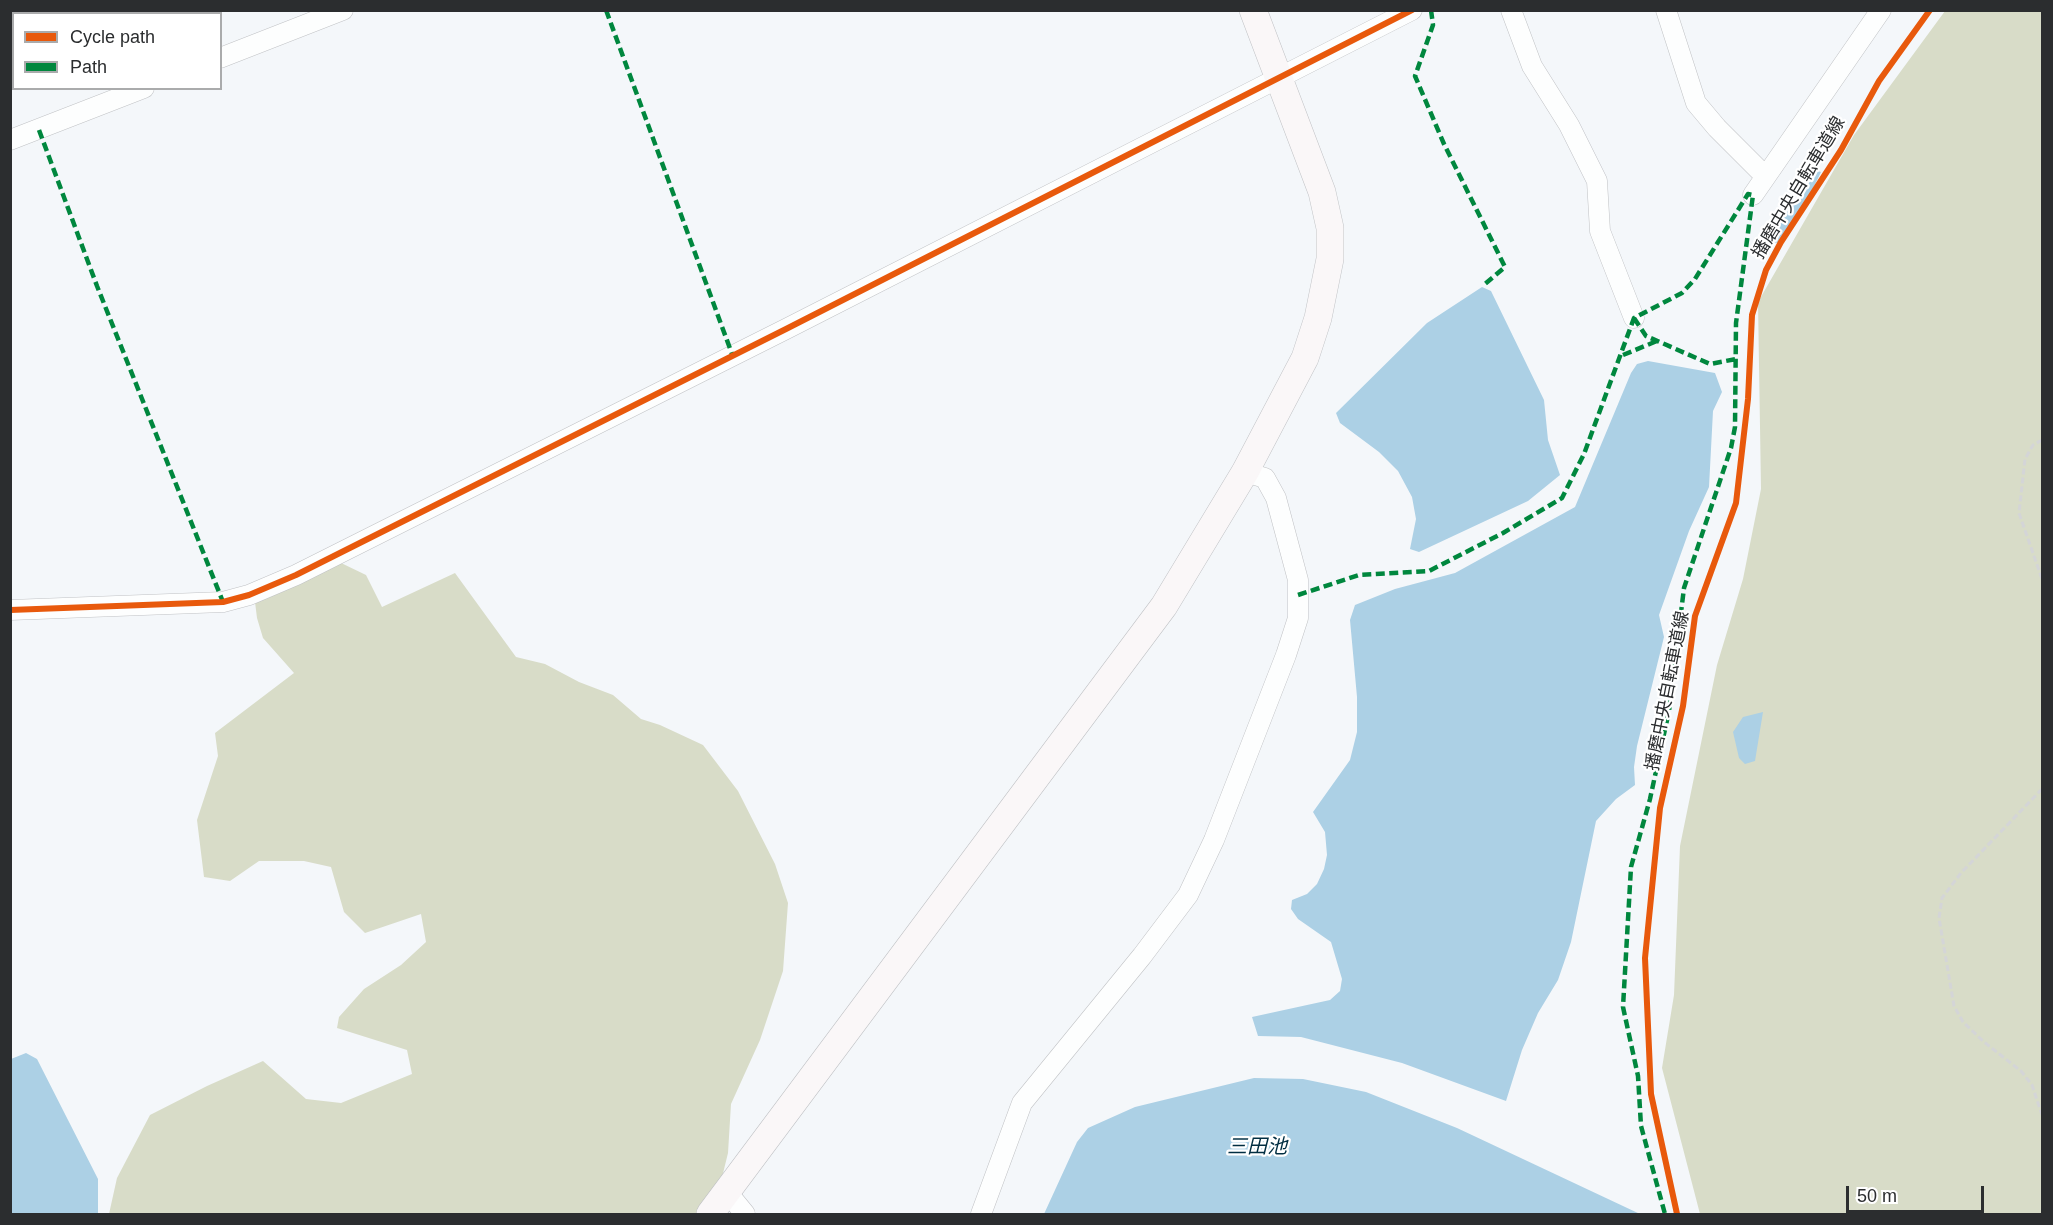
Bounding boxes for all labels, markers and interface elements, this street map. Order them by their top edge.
legend [12,12,222,90]
text: Cycle path [70,27,155,47]
text: Path [70,57,107,77]
street label: 播磨中央自転車道線 [1748,113,1850,263]
street label: 播磨中央自転車道線 [1642,609,1694,773]
water label: 三田池 [1227,1135,1287,1159]
scale bar [1849,1174,1987,1212]
text: 50 m [1857,1186,1897,1206]

